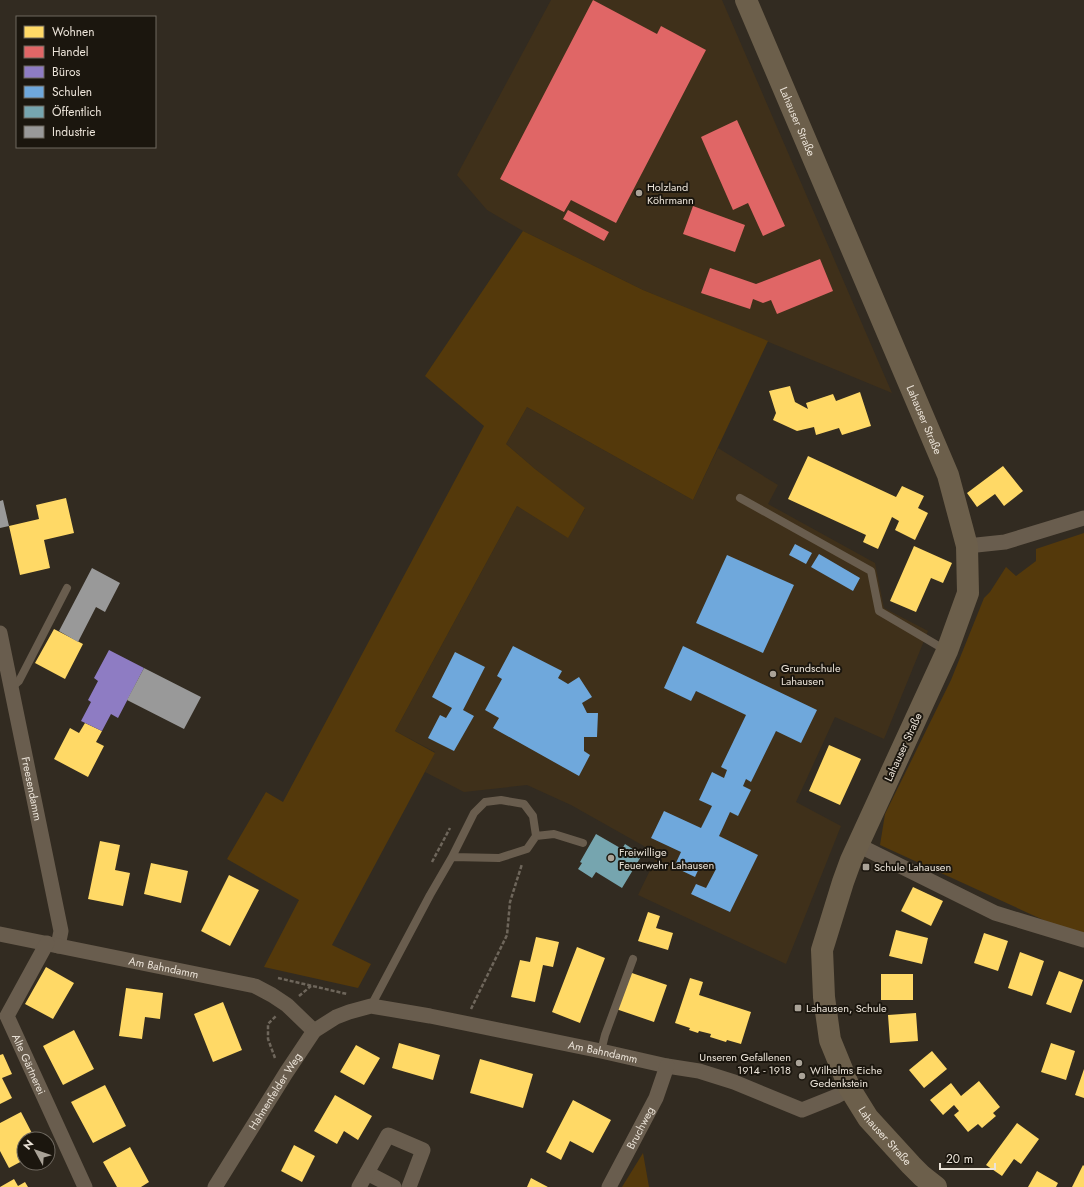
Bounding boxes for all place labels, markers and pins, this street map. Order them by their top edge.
place label: Holzland Köhrmann [647,179,694,208]
marker: Holzland Köhrmann [634,188,644,198]
place label: Grundschule Lahausen [781,660,841,689]
marker: Grundschule Lahausen [768,669,778,679]
place label: Freiwillige Feuerwehr Lahausen [619,844,714,873]
marker: Freiwillige Feuerwehr Lahausen [606,853,616,863]
place label: Schule Lahausen [874,859,951,875]
marker: Schule Lahausen [861,862,871,872]
place label: Lahausen, Schule [806,1000,887,1016]
marker: Lahausen, Schule [793,1003,803,1013]
place label: Unseren Gefallenen 1914 - 1918 [699,1049,791,1078]
marker: Unseren Gefallenen 1914 - 1918 [794,1058,804,1068]
place label: Wilhelms Eiche Gedenkstein [810,1062,883,1091]
marker: Wilhelms Eiche Gedenkstein [797,1071,807,1081]

